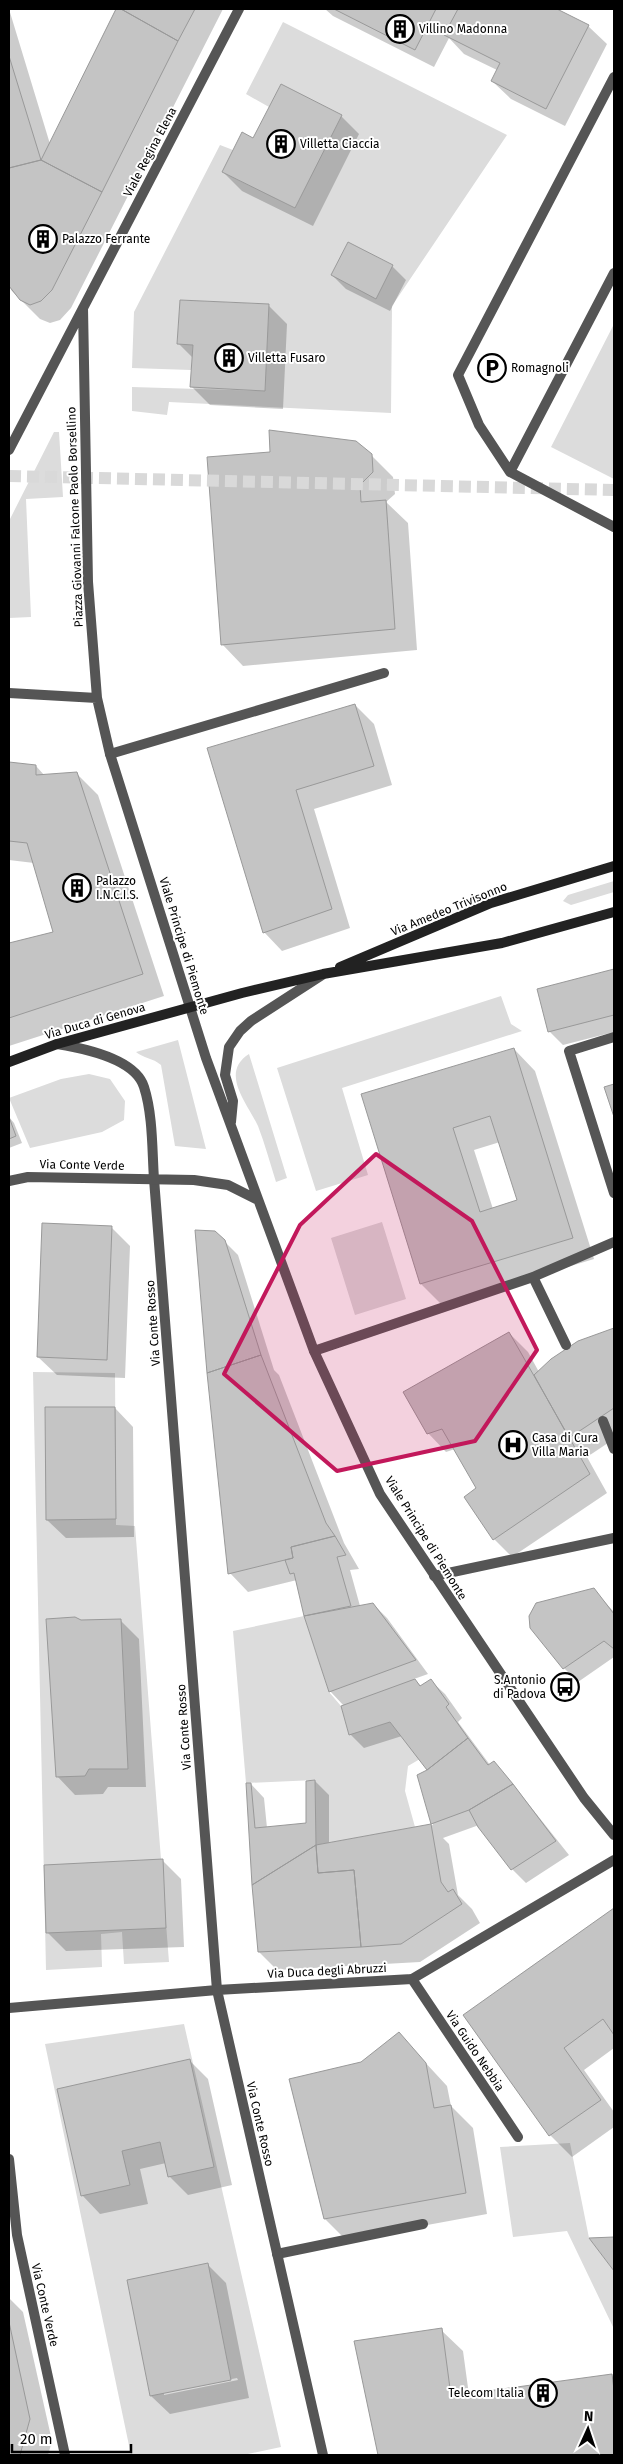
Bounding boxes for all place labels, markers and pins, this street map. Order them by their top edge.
building icon: Villino Madonna [385,14,415,44]
place label: Villino Madonna [419,22,507,36]
building icon: Villetta Ciaccia [266,129,296,159]
place label: Villetta Ciaccia [300,137,380,151]
building icon: Palazzo Ferrante [28,224,58,254]
place label: Palazzo Ferrante [62,232,150,246]
building icon: Villetta Fusaro [214,343,244,373]
place label: Villetta Fusaro [248,351,326,365]
parking icon: Romagnoli [477,353,507,383]
place label: Romagnoli [511,361,569,375]
building icon: Palazzo I.N.C.I.S. [62,873,92,903]
place label: Palazzo I.N.C.I.S. [96,874,139,902]
hospital icon: Casa di Cura Villa Maria [498,1430,528,1460]
place label: Casa di Cura Villa Maria [532,1431,598,1459]
bus stop icon: S.Antonio di Padova [550,1672,580,1702]
place label: S.Antonio di Padova [493,1673,546,1701]
building icon: Telecom Italia [528,2378,558,2408]
place label: Telecom Italia [448,2386,524,2400]

